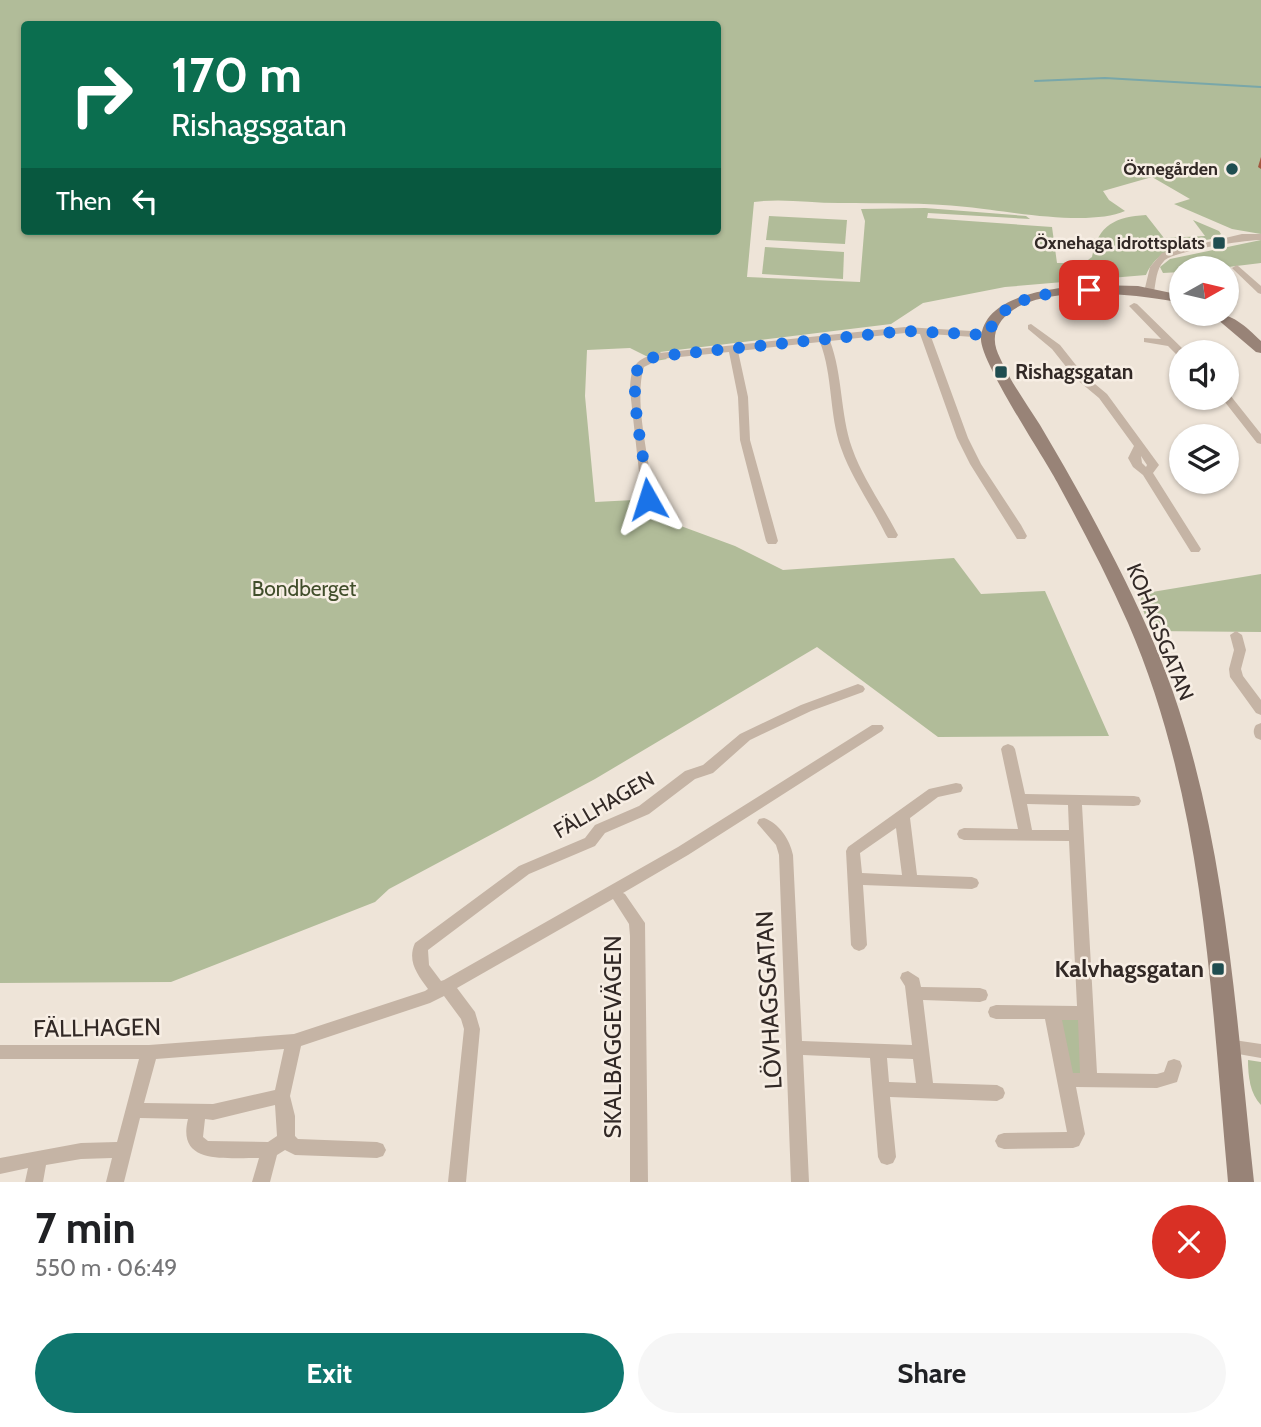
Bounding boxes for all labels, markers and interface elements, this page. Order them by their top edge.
text: 170 m [171,45,302,104]
icon: right [56,49,147,140]
text: Rishagsgatan [171,105,347,144]
place label: Öxnegården [1123,158,1218,180]
marker: Öxnegården [1224,161,1240,177]
icon: left [126,182,164,220]
text: Then [56,185,112,217]
place label: Öxnehaga idrottsplats [1034,232,1205,254]
marker: Öxnehaga idrottsplats [1211,235,1227,251]
north arrow [1169,256,1239,326]
map controls [1169,256,1239,494]
pin [1059,260,1119,320]
icon: arrive [1070,271,1108,309]
button: sound [1169,340,1239,410]
place label: Rishagsgatan [1015,359,1133,384]
marker: Rishagsgatan [993,364,1009,380]
button: layers [1169,424,1239,494]
position arrow [611,462,685,536]
street label: KOHAGSGATAN [1122,560,1199,704]
park label: Bondberget [252,576,356,601]
street label: FÄLLHAGEN [549,766,658,843]
street label: LÖVHAGSGATAN [749,910,788,1090]
street label: SKALBAGGEVÄGEN [598,935,627,1139]
place label: Kalvhagsgatan [1054,954,1204,983]
marker: Kalvhagsgatan [1210,961,1226,977]
street label: FÄLLHAGEN [33,1012,161,1043]
text: 7 min [35,1202,136,1254]
button: close [1152,1205,1226,1279]
text: 550 m · 06:49 [35,1254,177,1282]
button: Exit [35,1333,624,1413]
button: Share [638,1333,1226,1413]

